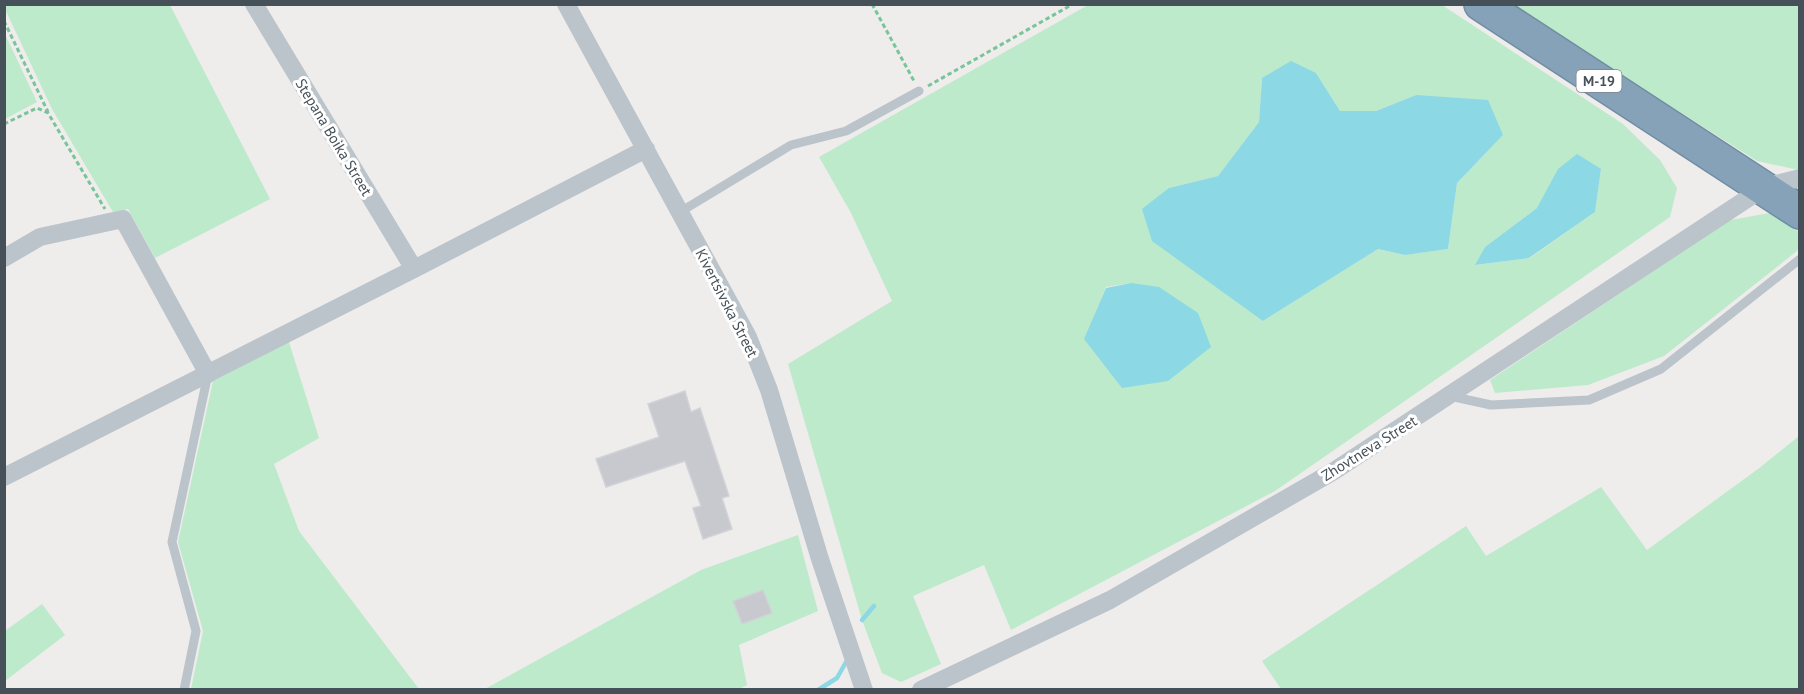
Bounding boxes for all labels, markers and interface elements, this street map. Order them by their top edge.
road number: М-19 [1576,70,1622,92]
street label: Stepana Boika Street [291,75,377,199]
street label: Kivertsivska Street [691,246,763,360]
street label: Zhovtneva Street [1318,411,1420,485]

